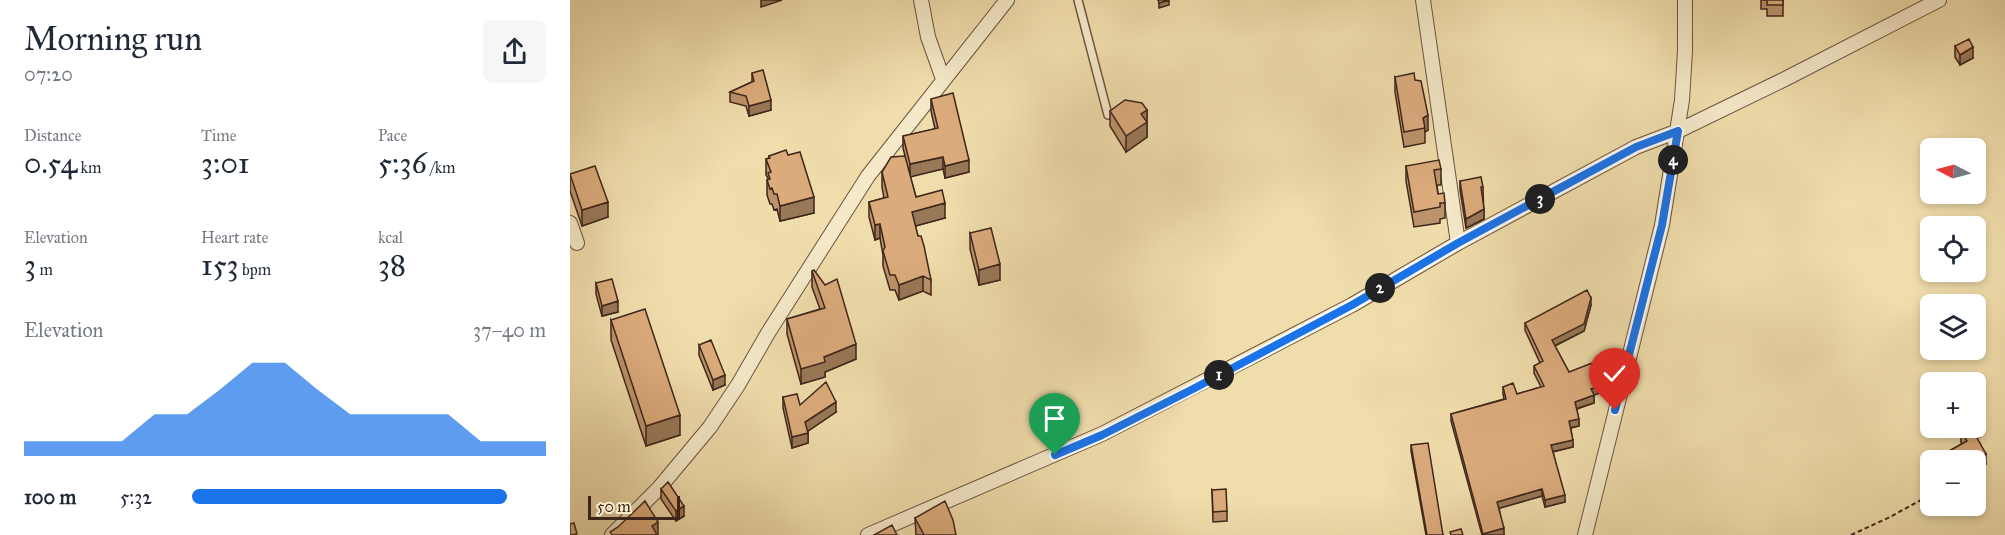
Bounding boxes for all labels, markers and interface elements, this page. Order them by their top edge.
text: Morning run [24,19,202,59]
button: share [483,20,546,83]
text: 07:20 [24,62,73,86]
text: Distance [24,126,81,145]
text: Time [201,126,236,145]
text: Pace [378,126,407,145]
north arrow [1920,138,1986,204]
map controls [1920,138,1986,516]
text: 0.54 [24,145,77,181]
text: 3:01 [201,145,250,181]
text: 5:36 [378,145,427,181]
pin: 4 [1658,145,1688,175]
text: 4 [1669,150,1677,169]
text: km [77,158,101,177]
text: /km [427,158,456,177]
pin: 3 [1525,184,1555,214]
text: 3 [1537,189,1543,208]
button: locate [1920,216,1986,282]
text: Elevation [24,228,88,247]
text: Heart rate [201,228,268,247]
text: kcal [378,228,403,247]
text: 3 [24,247,36,283]
text: 153 [201,247,239,283]
text: 38 [378,247,406,283]
text: m [36,260,53,279]
text: bpm [239,260,271,279]
pin: 2 [1365,273,1395,303]
text: 2 [1376,278,1384,297]
button: layers [1920,294,1986,360]
text: Elevation [24,318,103,342]
text: 37–40 m [473,318,546,342]
pin [1589,348,1640,410]
icon: check [1598,357,1631,390]
pin: 1 [1204,360,1234,390]
text: 1 [1216,365,1222,384]
button: + [1920,372,1986,438]
pin [1029,393,1080,455]
icon: arrive [1038,402,1071,435]
button: − [1920,450,1986,516]
text: 100 m [24,485,76,509]
text: 5:32 [120,485,152,509]
scale bar [588,493,680,520]
text: 50 m [597,497,631,516]

